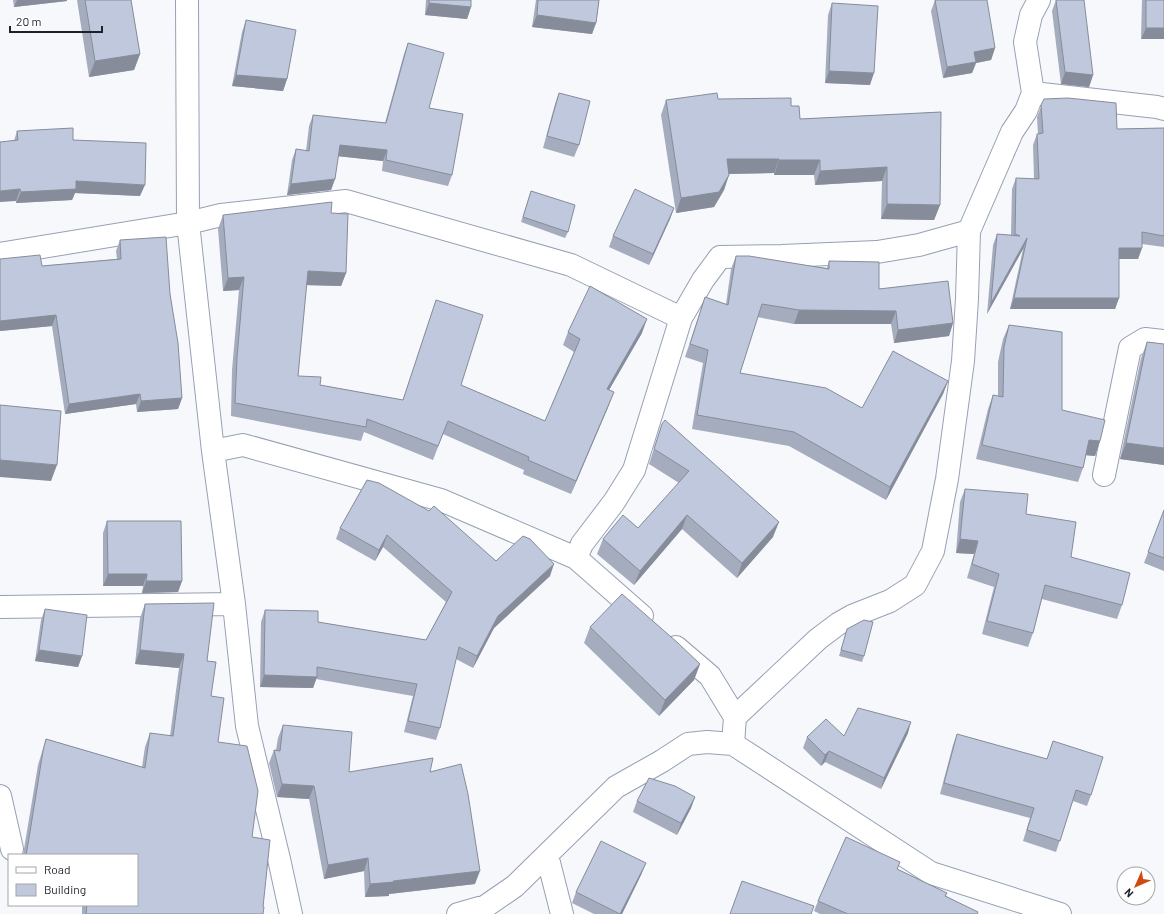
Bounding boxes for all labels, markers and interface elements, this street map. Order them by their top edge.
scale bar [10,8,102,34]
text: 20 m [16,14,42,28]
legend [8,854,138,906]
text: Road [44,862,71,876]
north arrow [1116,866,1156,906]
text: Building [44,882,86,896]
text: N [1121,886,1136,901]

